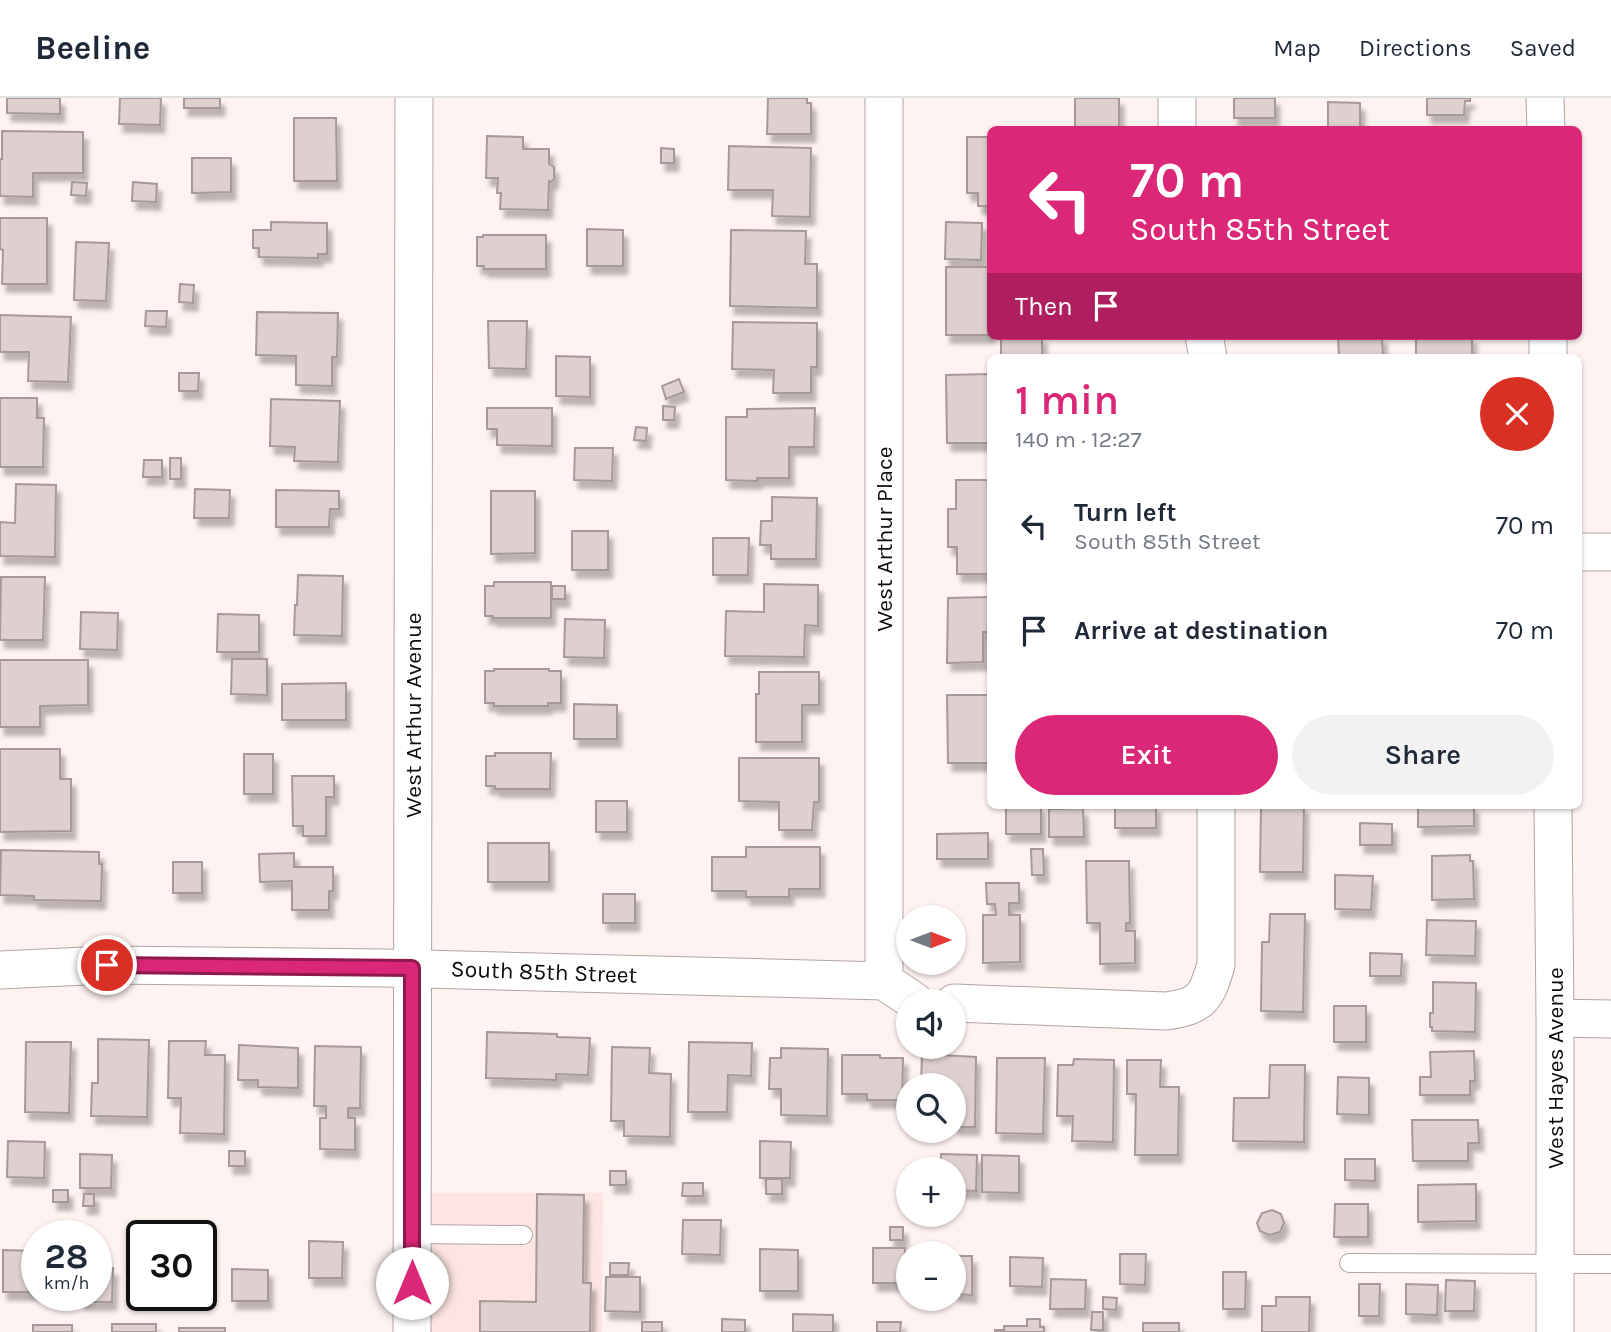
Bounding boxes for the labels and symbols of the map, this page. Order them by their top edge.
street label: West Arthur Place [871,446,898,632]
street label: West Arthur Avenue [400,612,427,818]
north arrow [896,905,966,975]
pin [77,935,137,995]
street label: South 85th Street [450,955,638,989]
street label: West Hayes Avenue [1542,967,1569,1169]
speed limit sign: 30 [126,1220,217,1311]
position arrow [375,1246,449,1320]

